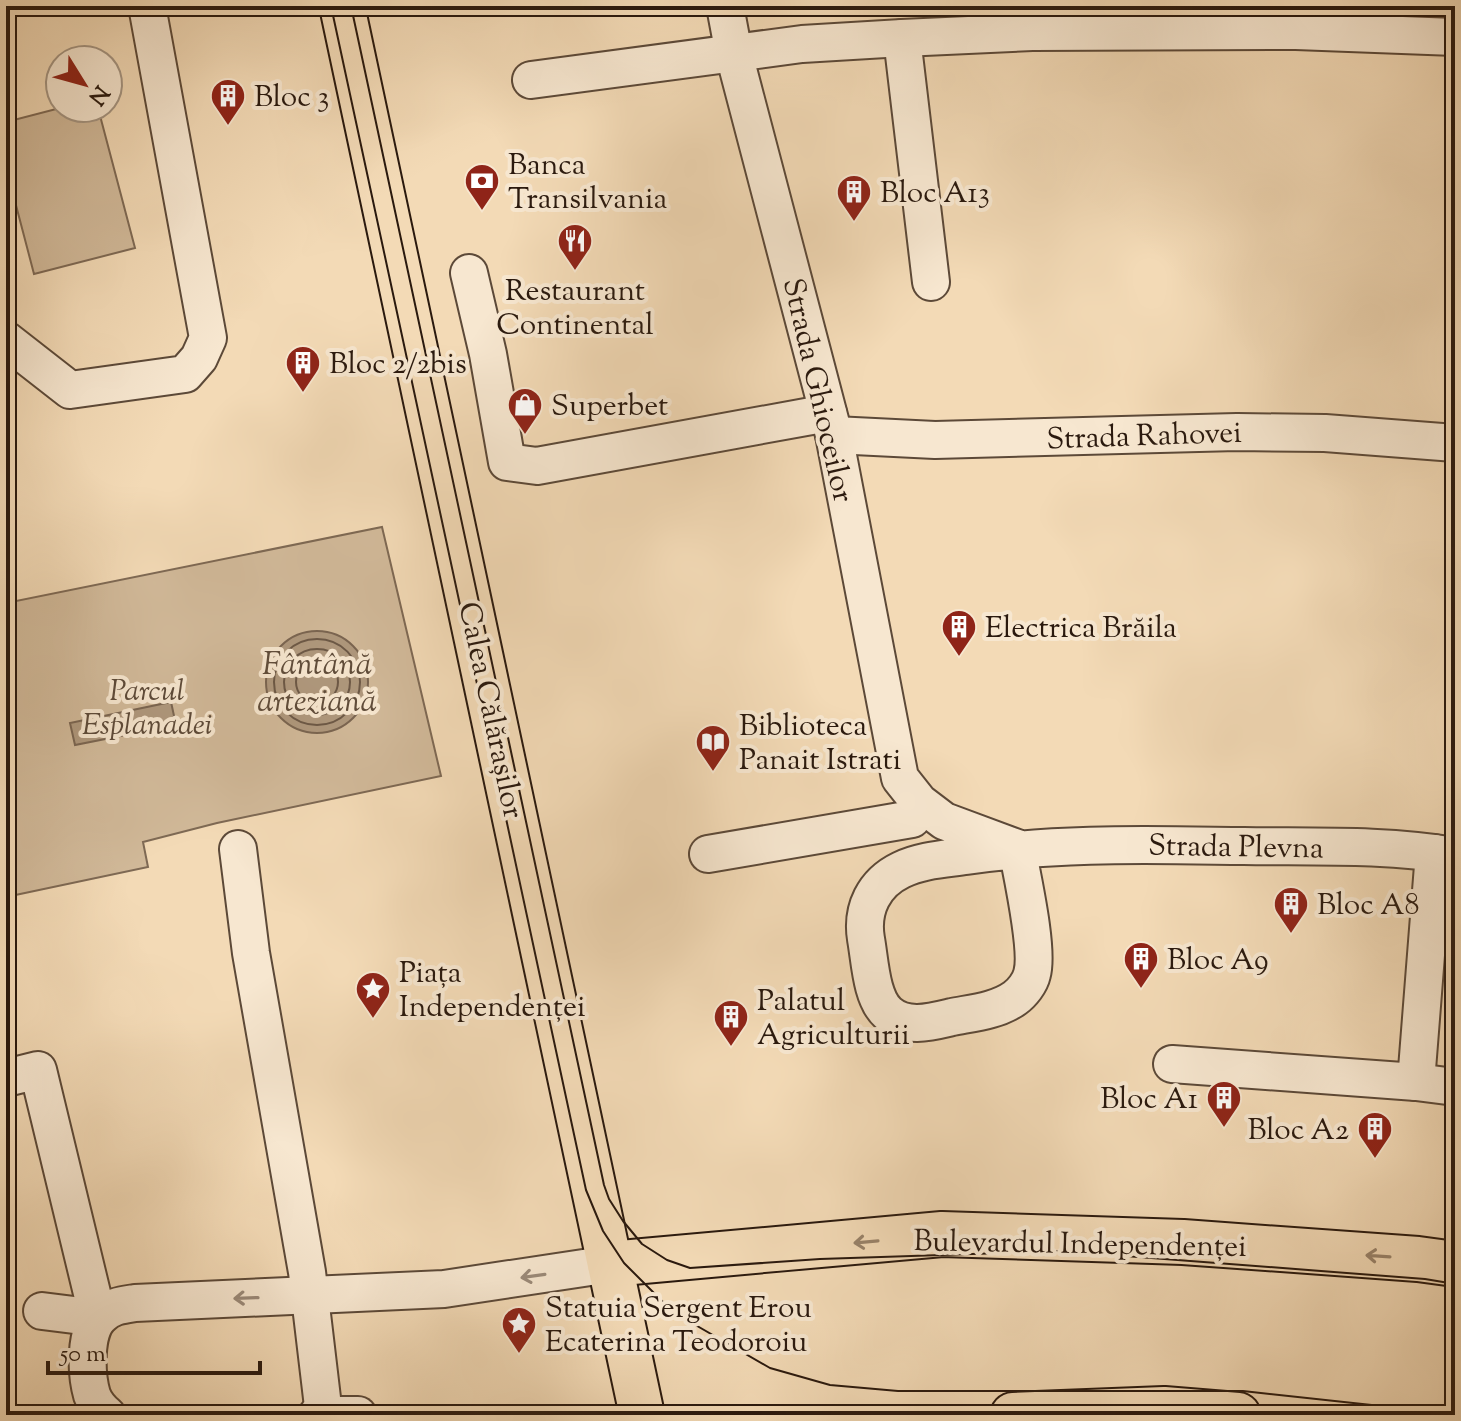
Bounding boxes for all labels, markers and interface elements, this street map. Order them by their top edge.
north arrow [44,44,124,124]
building icon: Bloc 3 [209,77,247,127]
place label: Bloc 3 [254,77,329,120]
text: N [79,78,116,111]
place label: Banca Transilvania [508,145,667,222]
bank icon: Banca Transilvania [463,162,501,212]
building icon: Bloc A13 [835,173,873,223]
place label: Bloc A13 [880,173,990,216]
restaurant icon: Restaurant Continental [556,222,594,272]
place label: Restaurant Continental [496,271,654,348]
street label: Strada Ghioceilor [770,274,863,507]
building icon: Bloc 2/2bis [284,344,322,394]
place label: Bloc 2/2bis [329,344,467,387]
shop icon: Superbet [506,386,544,436]
place label: Superbet [551,386,668,429]
street label: Strada Rahovei [1046,413,1243,462]
street label: Calea Călărașilor [446,598,533,823]
building icon: Electrica Brăila [940,608,978,658]
place label: Electrica Brăila [985,608,1177,651]
water label: Fântână arteziană [257,643,377,726]
park label: Parcul Esplanadei [82,671,212,748]
place label: Biblioteca Panait Istrati [739,706,901,783]
library icon: Biblioteca Panait Istrati [694,723,732,773]
street label: Strada Plevna [1148,825,1324,872]
building icon: Bloc A8 [1272,885,1310,935]
place label: Bloc A8 [1317,885,1420,928]
building icon: Bloc A9 [1122,940,1160,990]
place label: Bloc A9 [1167,940,1269,983]
place label: Piața Independenței [399,953,585,1030]
place icon: Piața Independenței [354,970,392,1020]
place label: Palatul Agriculturii [757,981,910,1058]
building icon: Palatul Agriculturii [712,998,750,1048]
place label: Bloc A1 [1100,1079,1198,1122]
building icon: Bloc A1 [1205,1079,1243,1129]
place label: Bloc A2 [1247,1110,1349,1153]
building icon: Bloc A2 [1356,1110,1394,1160]
street label: Bulevardul Independenței [913,1221,1247,1270]
one-way arrow [854,1234,880,1249]
one-way arrow [1365,1248,1391,1263]
one-way arrow [521,1269,546,1284]
place label: Statuia Sergent Erou Ecaterina Teodoroiu [545,1288,812,1365]
one-way arrow [233,1291,260,1306]
place icon: Statuia Sergent Erou Ecaterina Teodoroiu [500,1305,538,1355]
scale bar [48,1325,260,1375]
text: 50 m [58,1338,106,1372]

